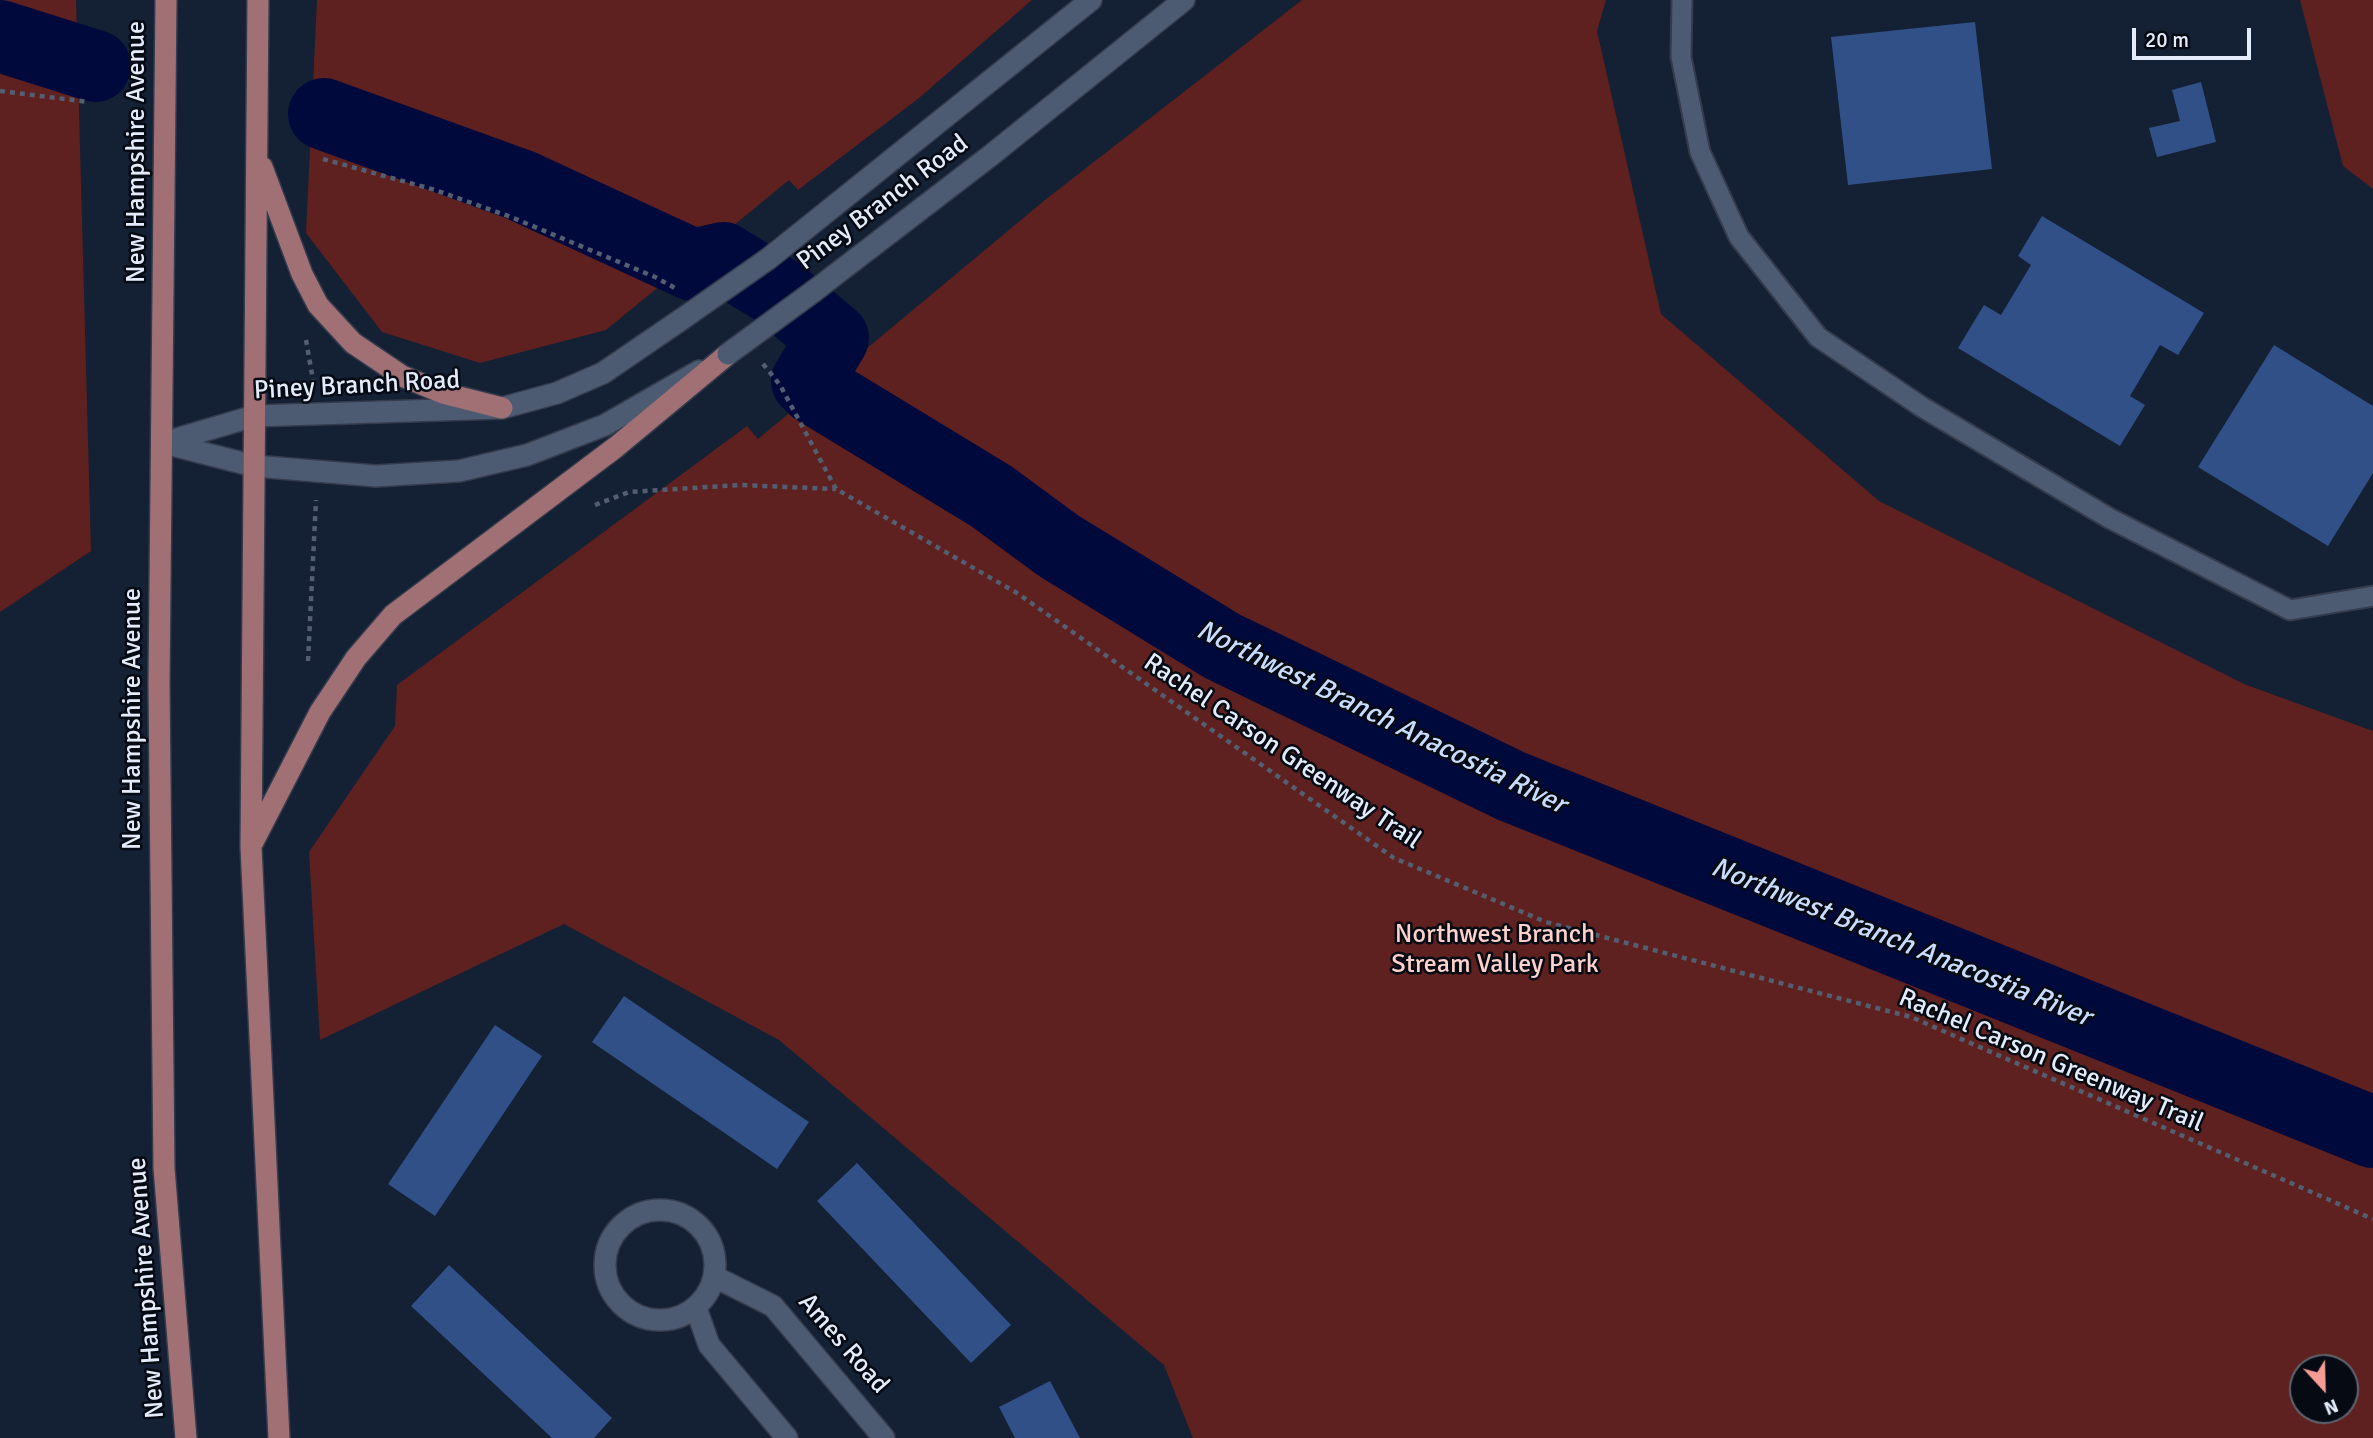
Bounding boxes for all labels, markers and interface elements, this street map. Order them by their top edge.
scale bar [2135,14,2254,58]
street label: New Hampshire Avenue [121,21,153,283]
text: 20 m [2145,27,2189,53]
street label: Piney Branch Road [791,128,975,278]
street label: Piney Branch Road [253,365,461,407]
street label: New Hampshire Avenue [117,588,149,850]
water label: Northwest Branch Anacostia River [1191,614,1571,822]
street label: Rachel Carson Greenway Trail [1137,647,1427,857]
water label: Northwest Branch Anacostia River [1706,851,2096,1035]
park label: Northwest Branch Stream Valley Park [1391,919,1599,981]
street label: Rachel Carson Greenway Trail [1894,983,2208,1139]
street label: New Hampshire Avenue [122,1156,172,1420]
street label: Ames Road [791,1288,895,1400]
north arrow [2289,1354,2359,1424]
text: N [2320,1393,2342,1420]

